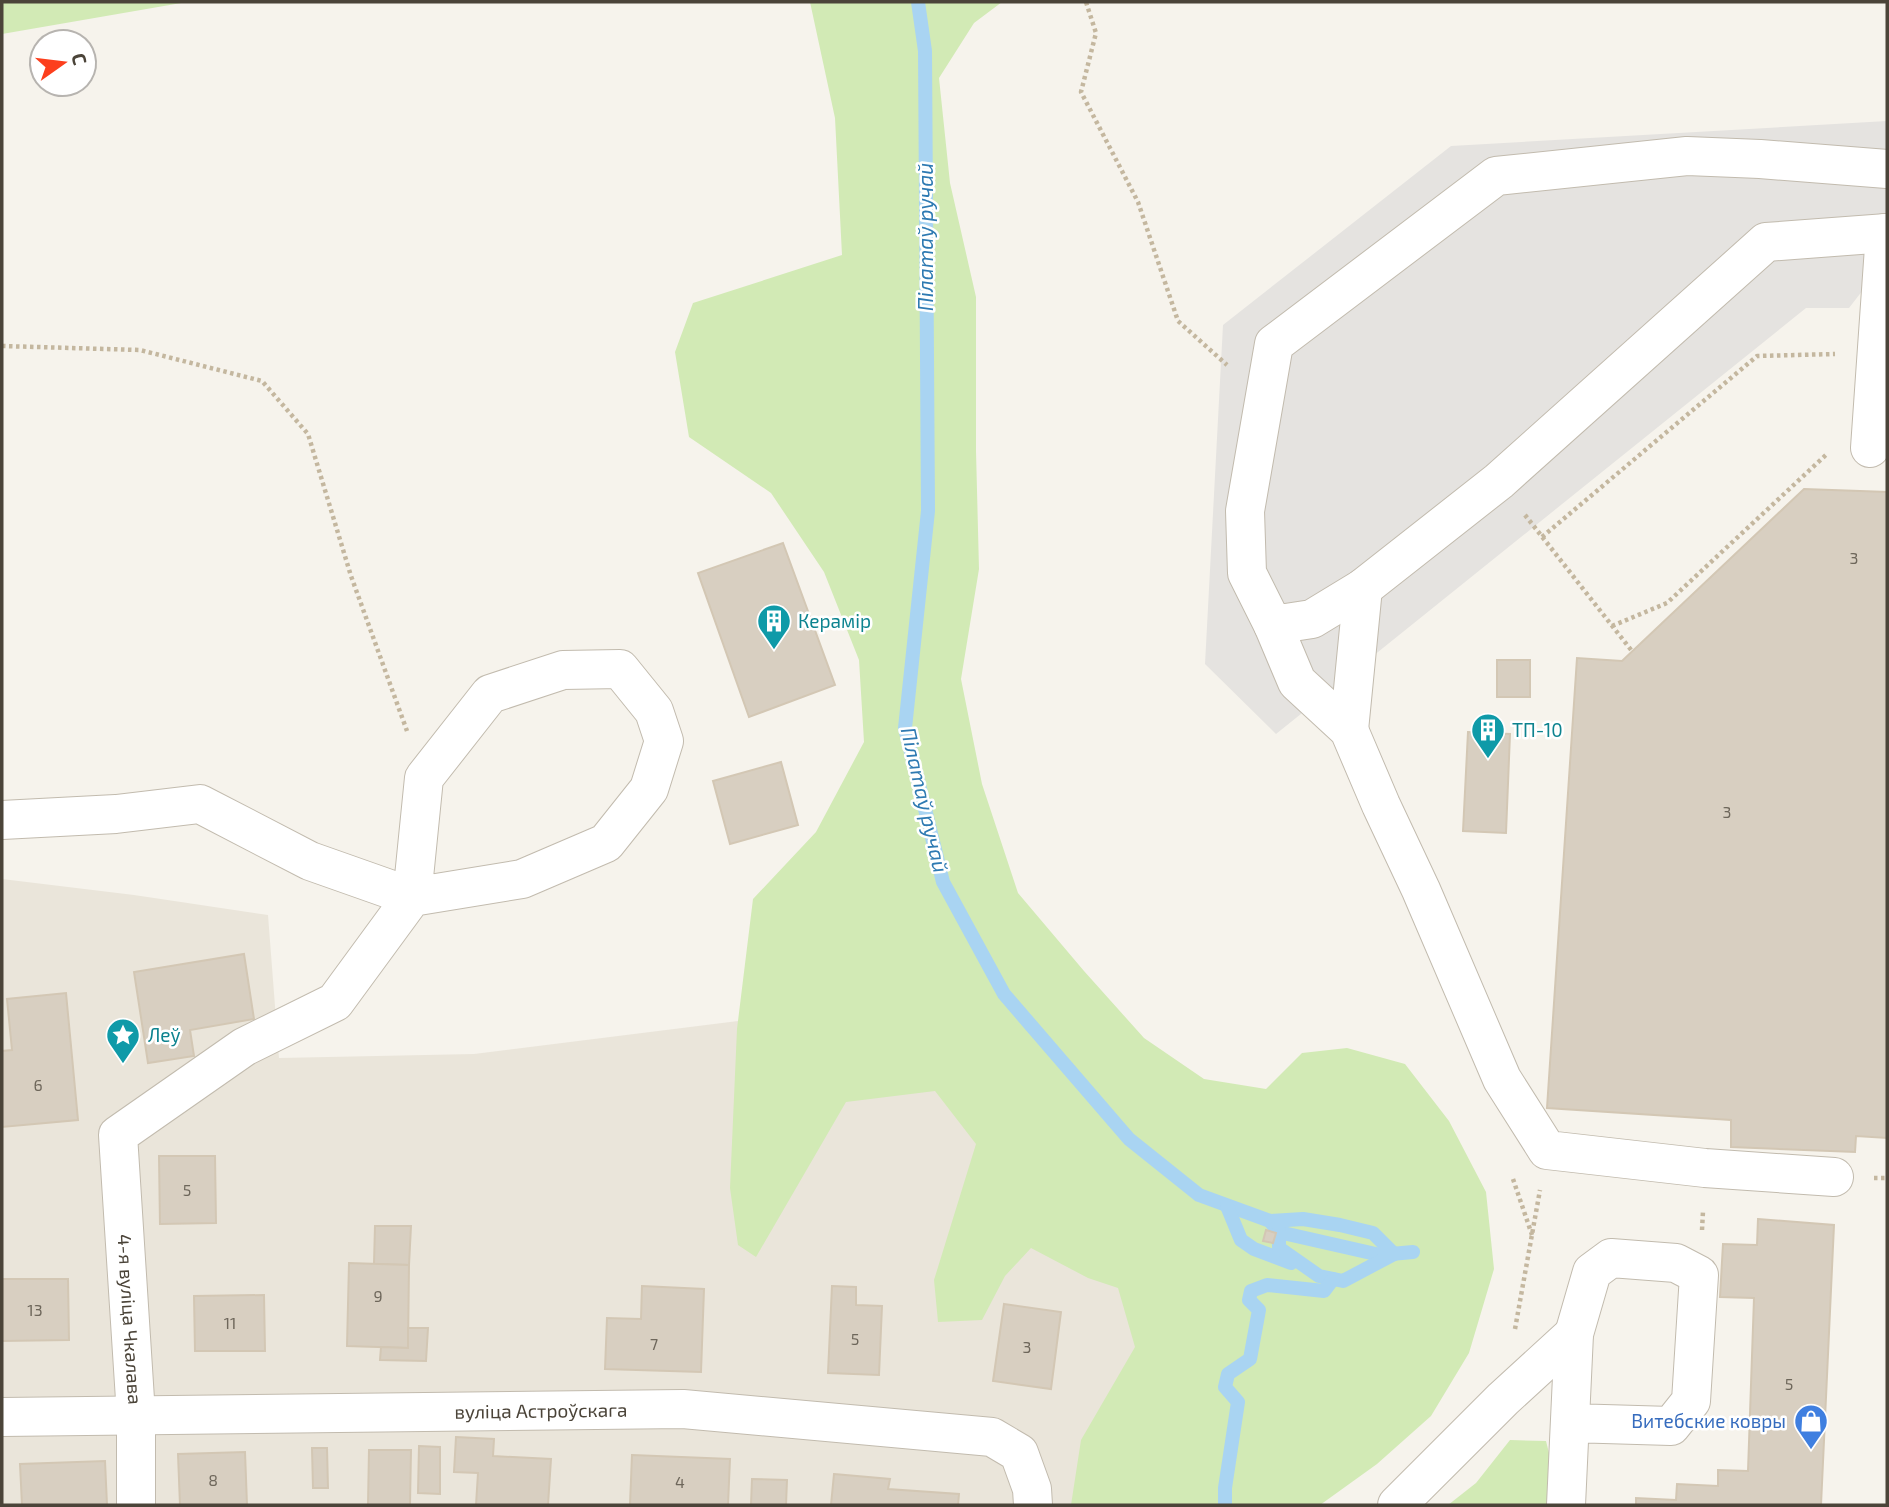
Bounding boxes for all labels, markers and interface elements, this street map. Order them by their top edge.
north arrow [28,28,98,98]
text: С [67,51,92,67]
water label: Пілатаў ручай [912,163,937,311]
house number: 3 [1850,548,1858,567]
building icon: Керамір [755,602,793,651]
place label: Керамір [798,609,871,632]
building icon: ТП-10 [1469,711,1507,760]
place label: ТП-10 [1512,718,1563,741]
water label: Пілатаў ручай [897,725,954,875]
house number: 3 [1723,802,1731,821]
place icon: Леў [104,1016,142,1065]
place label: Леў [148,1023,181,1047]
house number: 6 [33,1075,43,1094]
house number: 5 [183,1180,191,1199]
street label: 4-я вуліца Чкалава [113,1233,147,1405]
house number: 9 [373,1286,383,1305]
house number: 13 [27,1300,43,1319]
house number: 11 [224,1313,236,1332]
house number: 5 [851,1329,859,1348]
house number: 7 [650,1334,658,1353]
house number: 3 [1023,1337,1031,1356]
house number: 5 [1785,1374,1793,1393]
street label: вуліца Астроўскага [454,1398,628,1424]
shop icon: Витебские ковры [1792,1402,1830,1451]
place label: Витебские ковры [1631,1409,1786,1432]
house number: 8 [208,1470,218,1489]
house number: 4 [675,1472,685,1491]

